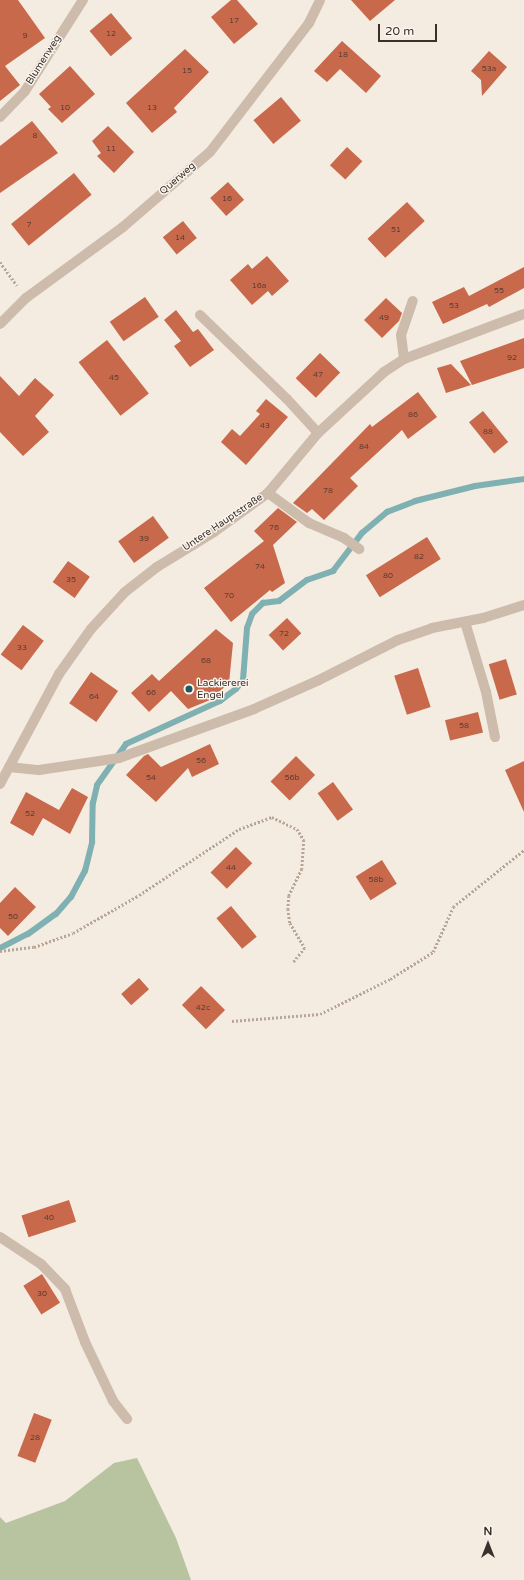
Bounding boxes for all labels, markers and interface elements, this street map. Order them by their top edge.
house number: 17 [229,16,239,26]
scale bar [380,16,439,42]
text: 20 m [385,24,414,38]
house number: 12 [106,29,116,39]
house number: 9 [22,31,28,41]
street label: Blumenweg [24,33,64,87]
house number: 18 [338,50,348,60]
house number: 53a [482,64,496,74]
house number: 15 [182,66,192,76]
house number: 10 [60,103,70,113]
house number: 13 [147,103,157,113]
house number: 8 [32,131,38,141]
house number: 11 [106,144,116,154]
street label: Querweg [158,160,198,198]
house number: 16 [222,194,232,204]
house number: 7 [26,220,32,230]
house number: 51 [391,225,401,235]
house number: 14 [175,233,185,243]
house number: 16a [252,281,266,291]
house number: 55 [494,286,504,296]
house number: 53 [449,301,459,311]
house number: 49 [379,313,389,323]
house number: 92 [507,353,517,363]
house number: 47 [313,370,323,380]
house number: 45 [109,373,119,383]
house number: 86 [408,410,418,420]
house number: 43 [260,421,270,431]
house number: 88 [483,427,493,437]
house number: 84 [359,442,369,452]
house number: 78 [323,486,333,496]
street label: Untere Hauptstraße [181,492,265,554]
house number: 76 [269,523,279,533]
house number: 39 [139,534,149,544]
house number: 82 [414,552,424,562]
house number: 74 [255,562,265,572]
house number: 80 [383,571,393,581]
house number: 35 [66,575,76,585]
house number: 70 [224,591,234,601]
house number: 72 [279,629,289,639]
house number: 33 [17,643,27,653]
house number: 68 [201,656,211,666]
place label: Lackiererei Engel [197,677,248,700]
marker: Lackiererei Engel [184,684,194,694]
house number: 66 [146,688,156,698]
house number: 64 [89,692,99,702]
house number: 58 [459,721,469,731]
house number: 56 [196,756,206,766]
house number: 54 [146,773,156,783]
house number: 56b [284,773,300,783]
house number: 52 [25,809,35,819]
house number: 44 [226,863,236,873]
house number: 58b [368,875,384,885]
house number: 50 [8,912,18,922]
house number: 42c [196,1003,210,1013]
house number: 40 [44,1213,54,1223]
house number: 30 [37,1289,47,1299]
house number: 28 [30,1433,40,1443]
north arrow [468,1524,508,1564]
text: N [484,1525,492,1538]

